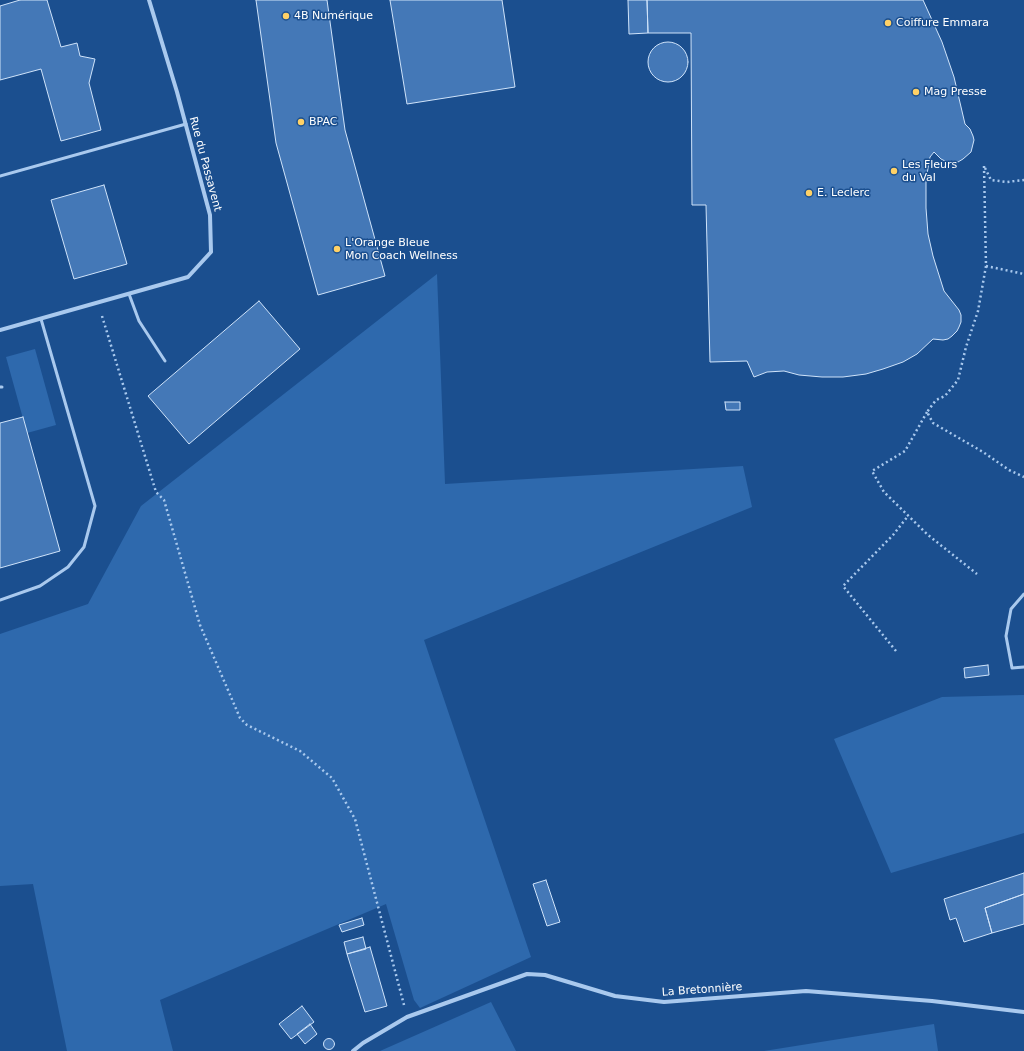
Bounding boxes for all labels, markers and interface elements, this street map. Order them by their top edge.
place label: 4B Numérique [294,9,373,23]
marker: 4B Numérique [281,11,291,21]
place label: Coiffure Emmara [896,16,989,30]
marker: Coiffure Emmara [883,18,893,28]
place label: Mag Presse [924,85,986,99]
marker: Mag Presse [911,87,921,97]
street label: Rue du Passavent [186,115,224,213]
place label: BPAC [309,115,337,129]
marker: BPAC [296,117,306,127]
place label: Les Fleurs du Val [902,158,957,184]
marker: Les Fleurs du Val [889,166,899,176]
place label: E. Leclerc [817,186,870,200]
marker: E. Leclerc [804,188,814,198]
place label: L'Orange Bleue Mon Coach Wellness [345,236,458,262]
marker: L'Orange Bleue Mon Coach Wellness [332,244,342,254]
street label: La Bretonnière [661,981,743,999]

